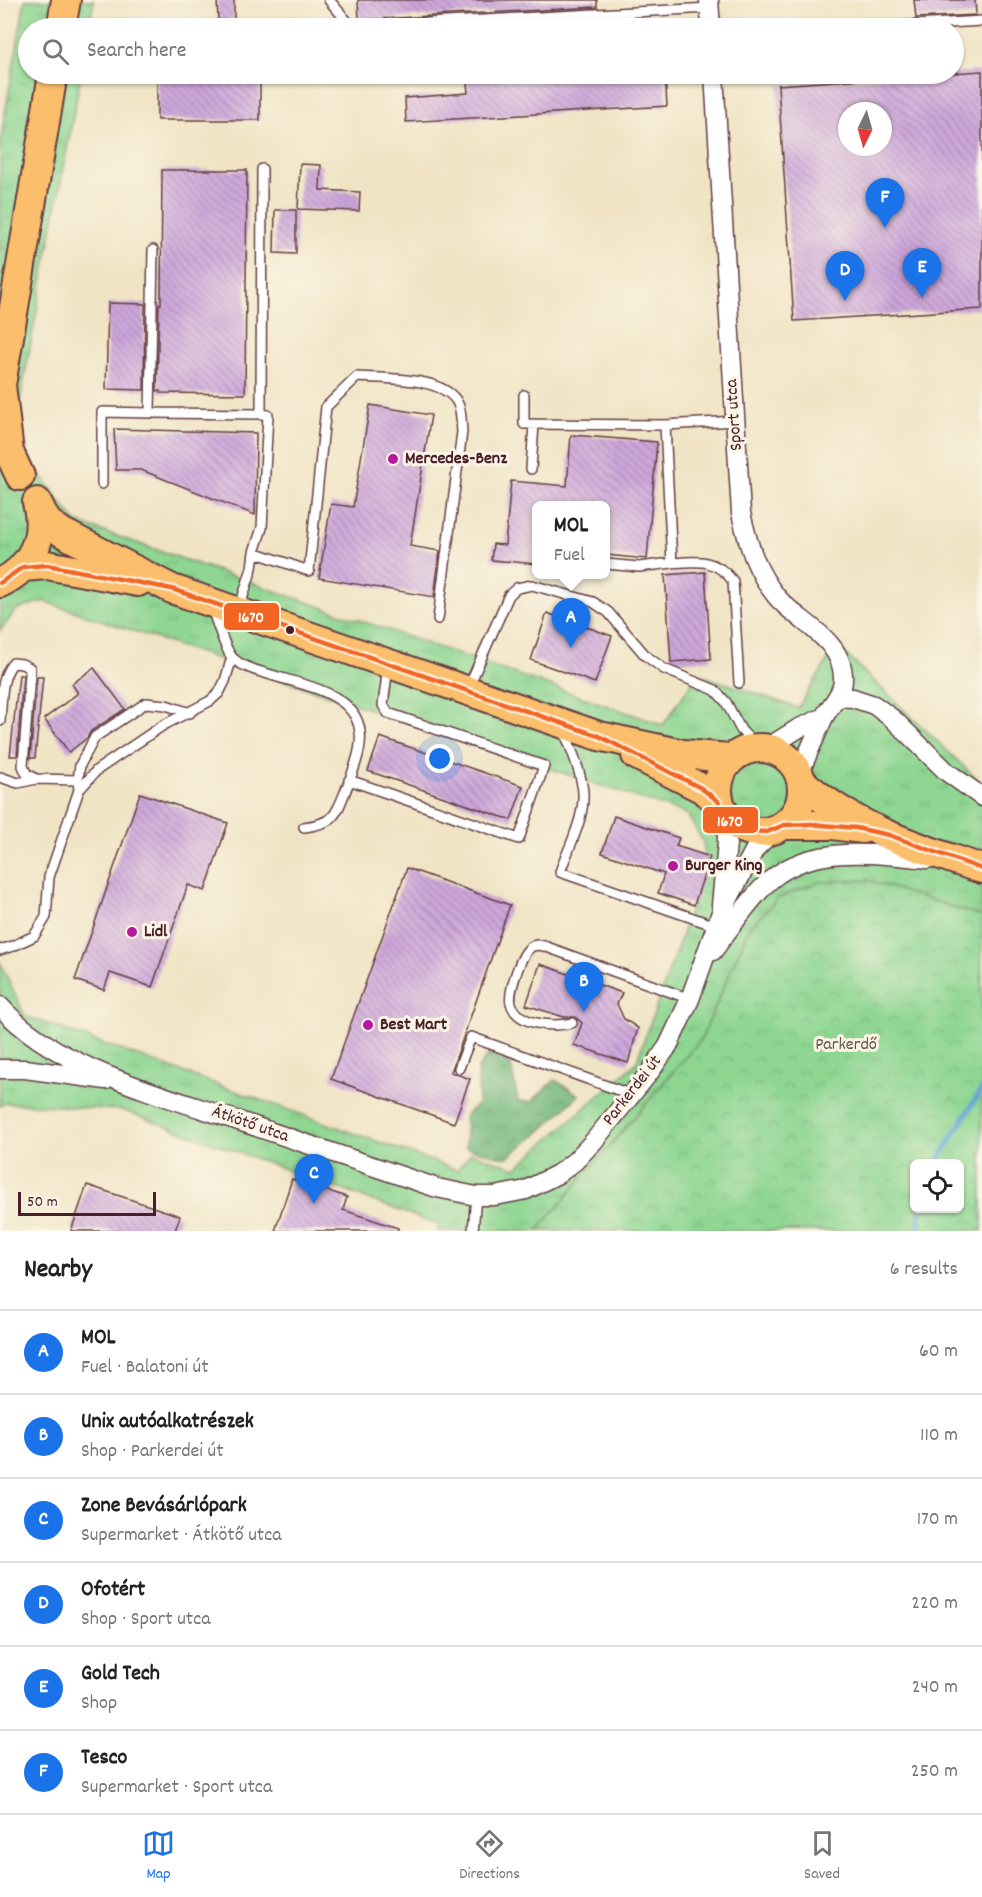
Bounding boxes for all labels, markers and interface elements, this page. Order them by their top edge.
search box [18,18,964,84]
icon: search [39,35,72,68]
text: Search here [87,36,186,67]
north arrow [838,102,892,156]
pin: F [866,178,904,228]
pin: E [902,248,942,298]
pin: D [826,252,864,301]
street label: Sport utca [720,378,750,452]
place label: Mercedes-Benz [405,447,507,472]
marker: Mercedes-Benz [386,452,400,466]
popup [532,501,610,579]
text: MOL [554,511,588,542]
text: Fuel [554,542,585,570]
pin: A [552,598,590,648]
line badge: 1670 [223,602,280,631]
text: 1670 [238,607,264,630]
unlabelled marker [284,624,296,636]
your location [425,744,454,773]
line badge: 1670 [702,806,759,834]
text: 1670 [717,811,743,834]
place label: Burger King [685,854,762,879]
marker: Burger King [666,859,680,873]
place label: Lidl [144,920,168,945]
marker: Lidl [125,925,139,939]
pin: B [564,962,604,1012]
place label: Best Mart [380,1013,447,1038]
marker: Best Mart [361,1018,375,1032]
park label: Parkerdő [815,1033,878,1058]
street label: Parkerdei út [597,1050,669,1132]
street label: Átkötő utca [208,1100,293,1150]
pin: C [294,1154,334,1204]
map controls [910,1159,964,1213]
button: locate [910,1159,964,1213]
scale bar [18,1189,156,1216]
text: 50 m [27,1191,58,1214]
text: Nearby [24,1252,92,1289]
text: 6 results [890,1256,958,1284]
text: MOL [81,1323,116,1354]
text: A [38,1338,49,1366]
text: 60 m [919,1338,958,1366]
text: Fuel · Balatoni út [81,1354,209,1382]
text: Unix autóalkatrészek [81,1407,254,1438]
text: B [39,1422,48,1450]
text: 110 m [920,1422,958,1450]
text: Shop · Parkerdei út [81,1438,224,1466]
text: Zone Bevásárlópark [81,1491,247,1522]
text: C [39,1506,48,1534]
text: 170 m [917,1506,958,1534]
text: Supermarket · Átkötő utca [81,1522,282,1550]
text: Ofotért [81,1575,145,1606]
text: D [38,1590,49,1618]
text: 220 m [911,1590,958,1618]
text: Shop · Sport utca [81,1606,211,1634]
text: Gold Tech [81,1659,160,1690]
text: E [39,1674,48,1702]
text: 240 m [912,1674,958,1702]
text: Shop [81,1690,117,1718]
text: Tesco [81,1743,127,1774]
text: F [39,1758,48,1786]
text: 250 m [911,1758,958,1786]
text: Supermarket · Sport utca [81,1774,272,1802]
tab: Map [142,1827,175,1886]
tab: Directions [459,1827,520,1886]
tab: Saved [804,1827,840,1886]

